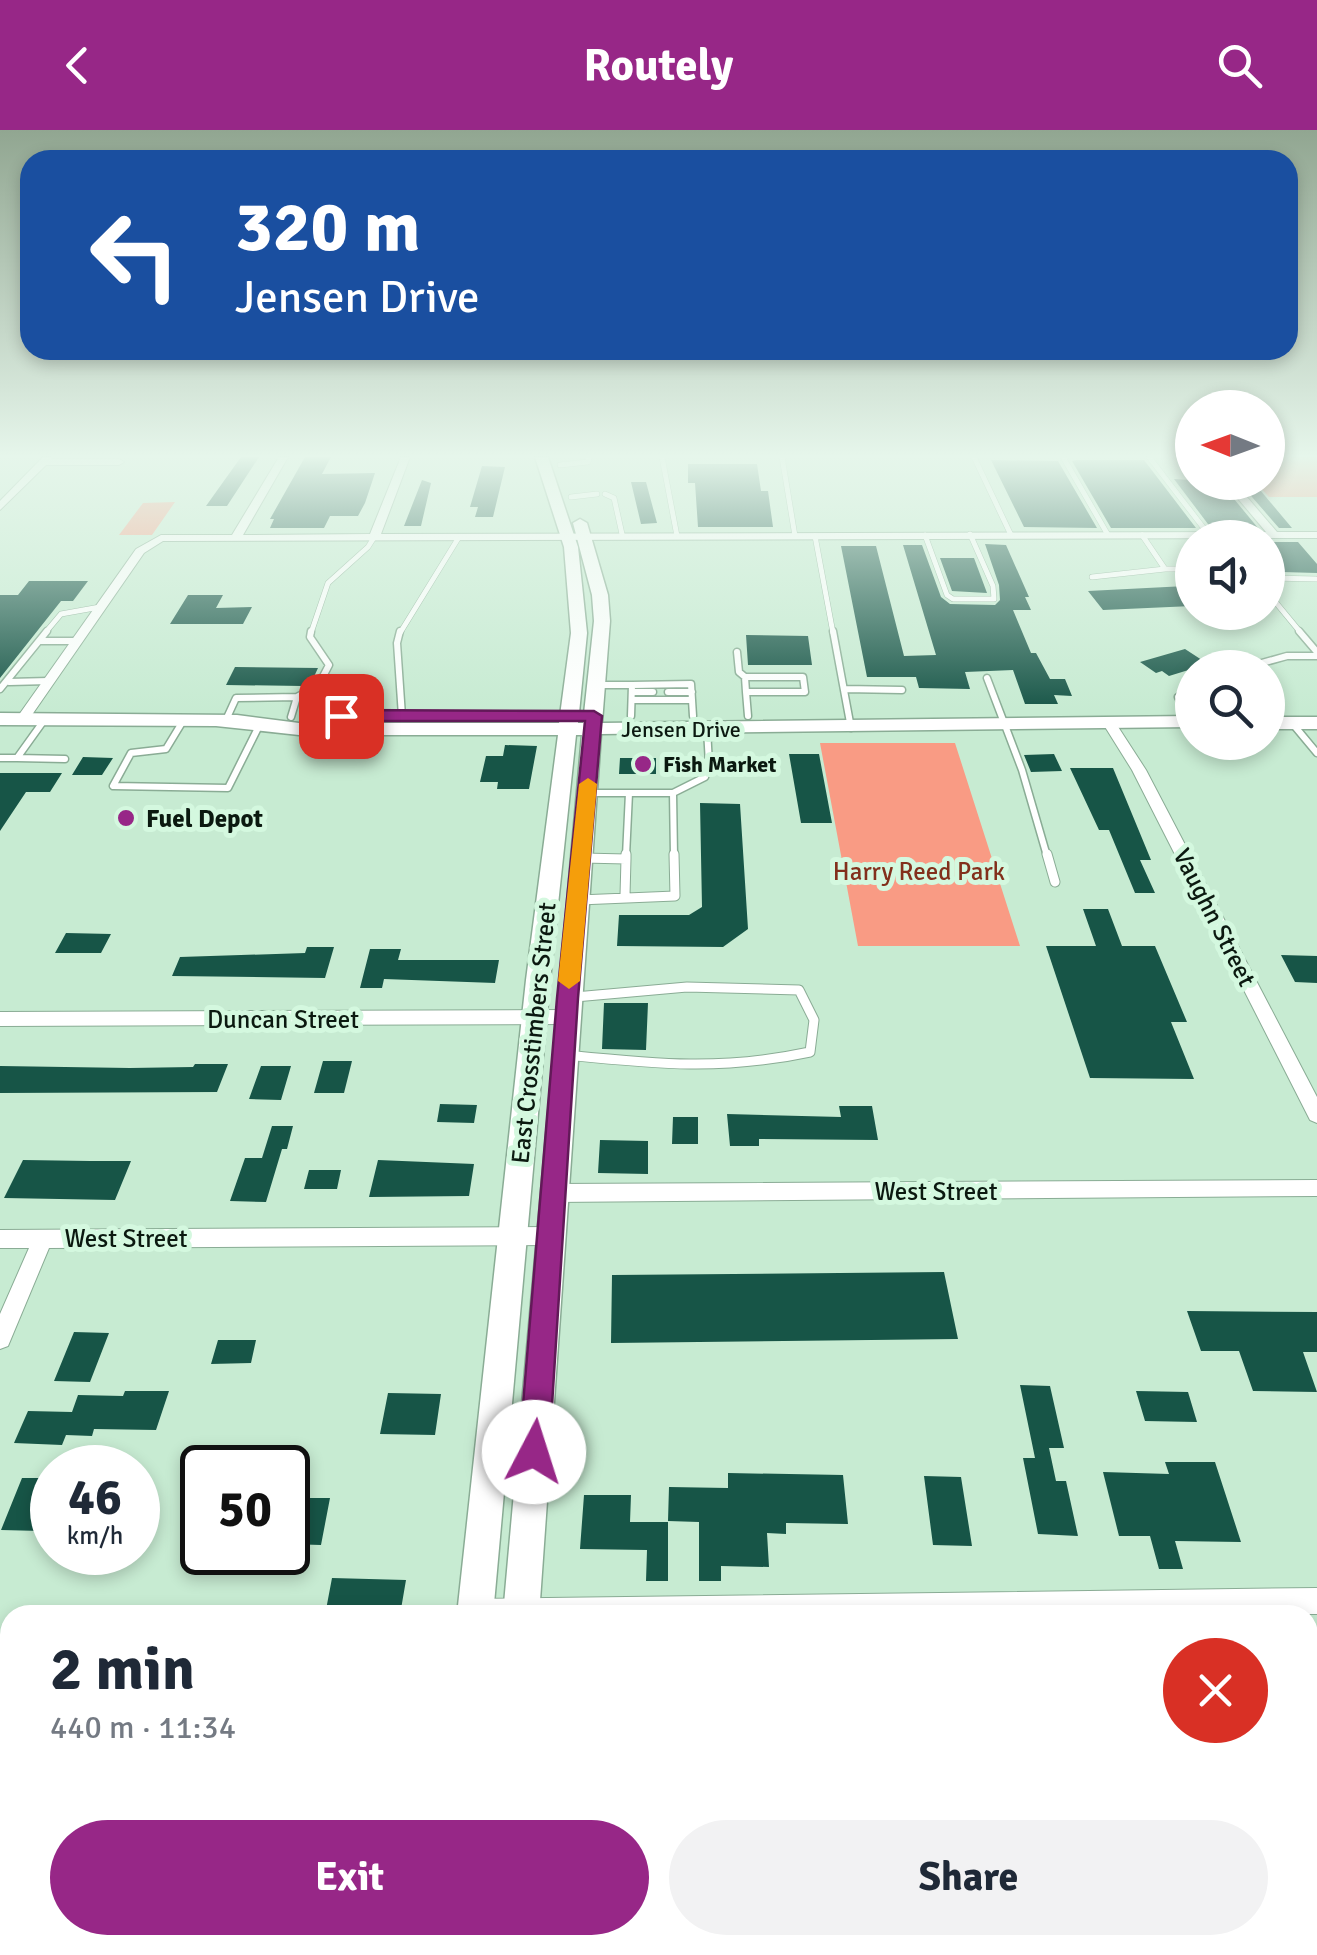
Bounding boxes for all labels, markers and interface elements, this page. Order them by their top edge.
icon: back [50,38,105,93]
text: Routely [584,38,733,93]
icon: search [1212,38,1267,93]
text: 320 m [235,184,420,270]
icon: left [70,190,200,320]
text: Jensen Drive [235,270,480,325]
north arrow [1175,390,1285,500]
map controls [1175,390,1285,760]
button: sound [1175,520,1285,630]
button: search [1175,650,1285,760]
pin [299,674,384,759]
icon: arrive [314,689,369,744]
street label: Jensen Drive [621,716,741,743]
place label: Fish Market [663,751,777,778]
marker: Fish Market [632,753,654,775]
place label: Fuel Depot [146,803,263,834]
marker: Fuel Depot [115,807,137,829]
street label: Vaughn Street [1167,843,1263,992]
park label: Harry Reed Park [833,856,1006,887]
street label: East Crosstimbers Street [504,901,563,1165]
street label: Duncan Street [207,1004,359,1035]
street label: West Street [874,1176,998,1207]
street label: West Street [64,1223,188,1254]
position arrow [482,1400,586,1504]
speed limit sign: 50 [180,1445,310,1575]
text: 46 [68,1467,122,1529]
text: km/h [67,1520,123,1551]
text: 2 min [50,1633,195,1707]
button: close [1163,1638,1268,1743]
text: 440 m · 11:34 [50,1708,236,1747]
button: Exit [50,1820,649,1935]
button: Share [669,1820,1268,1935]

